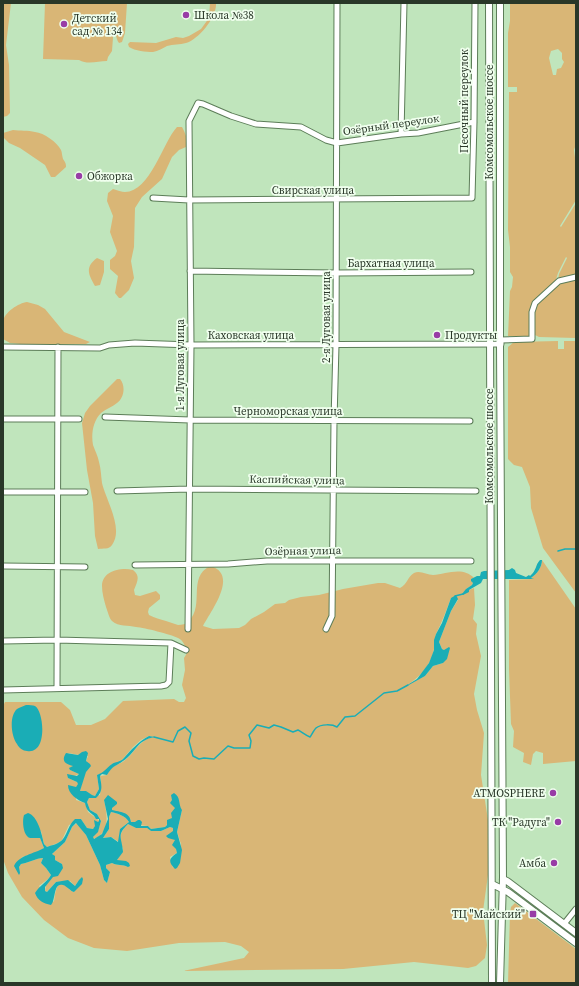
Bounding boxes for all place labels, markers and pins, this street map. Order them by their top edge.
place label: Школа №38 [194,8,254,23]
marker: Школа №38 [181,10,191,20]
place label: Детский сад № 134 [72,11,122,39]
marker: Детский сад № 134 [59,19,69,29]
place label: Обжорка [87,169,133,184]
marker: Обжорка [74,171,84,181]
place label: Продукты [445,328,497,343]
marker: Продукты [432,330,442,340]
place label: ATMOSPHERE [473,786,545,801]
marker: ATMOSPHERE [548,788,558,798]
place label: ТК "Радуга" [492,815,550,830]
marker: ТК "Радуга" [553,817,563,827]
place label: Амба [519,856,546,871]
marker: Амба [549,858,559,868]
place label: ТЦ "Майский" [452,907,525,922]
marker: ТЦ "Майский" [528,909,538,919]

